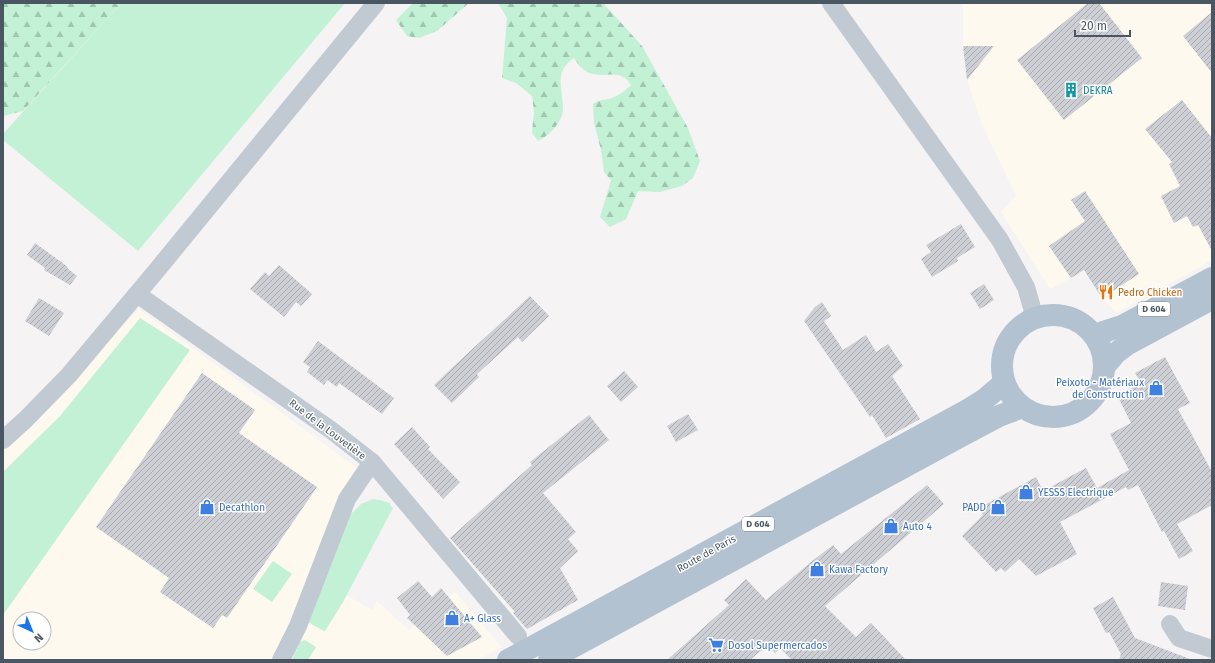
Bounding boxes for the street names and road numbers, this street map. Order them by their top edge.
road number: D 604 [1138,302,1170,316]
street label: Rue de la Louvetière [287,397,368,462]
road number: D 604 [742,517,774,531]
street label: Route de Paris [675,533,738,575]

